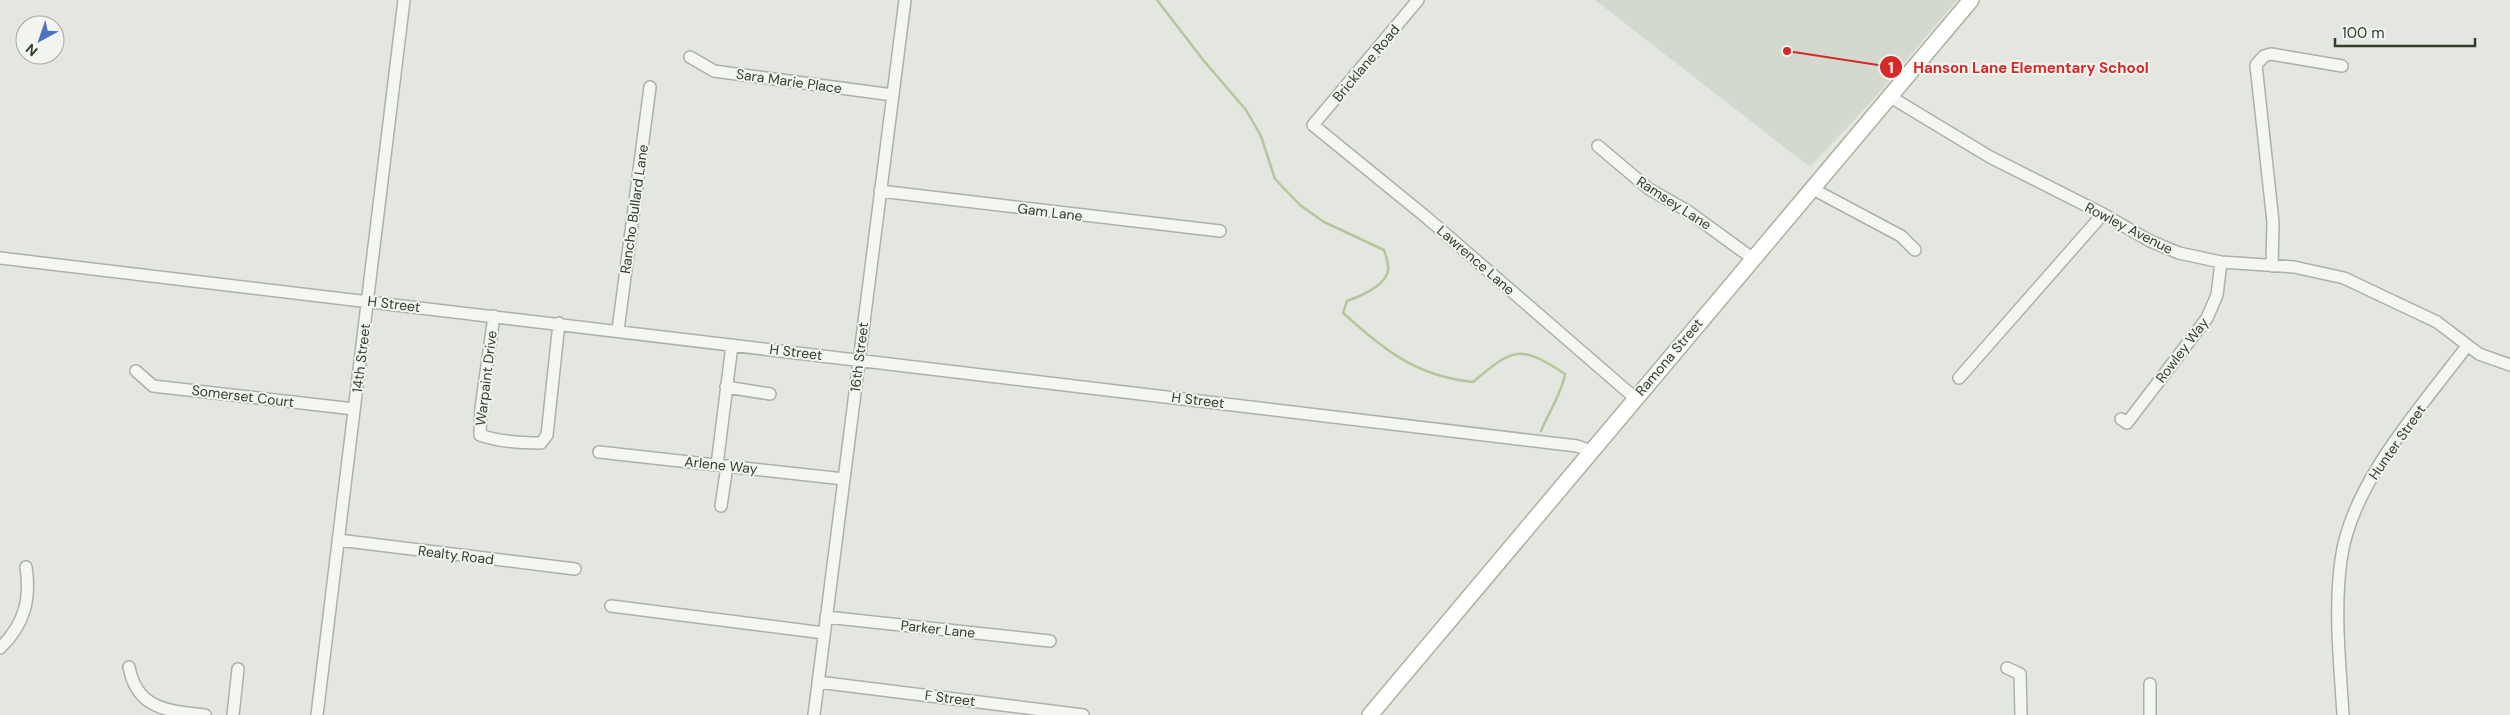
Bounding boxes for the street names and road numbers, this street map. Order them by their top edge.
street label: Bricklane Road [1329,21,1403,105]
street label: Sara Marie Place [735,65,843,97]
street label: Rancho Bullard Lane [616,143,652,275]
street label: Ramsey Lane [1633,172,1715,234]
street label: Rowley Avenue [2082,198,2176,258]
street label: Gam Lane [1016,199,1084,225]
street label: Lawrence Lane [1433,221,1519,299]
street label: H Street [367,292,421,316]
street label: Rowley Way [2152,314,2212,386]
street label: Ramona Street [1631,315,1707,399]
street label: 16th Street [846,321,872,393]
street label: 14th Street [348,322,374,394]
street label: Warpaint Drive [471,329,501,427]
street label: H Street [769,340,823,364]
street label: Somerset Court [191,381,295,411]
street label: H Street [1171,388,1225,412]
street label: Hunter Street [2365,401,2429,483]
street label: Arlene Way [684,452,759,478]
street label: Realty Road [417,541,495,569]
street label: Parker Lane [900,616,976,642]
street label: F Street [924,686,976,710]

